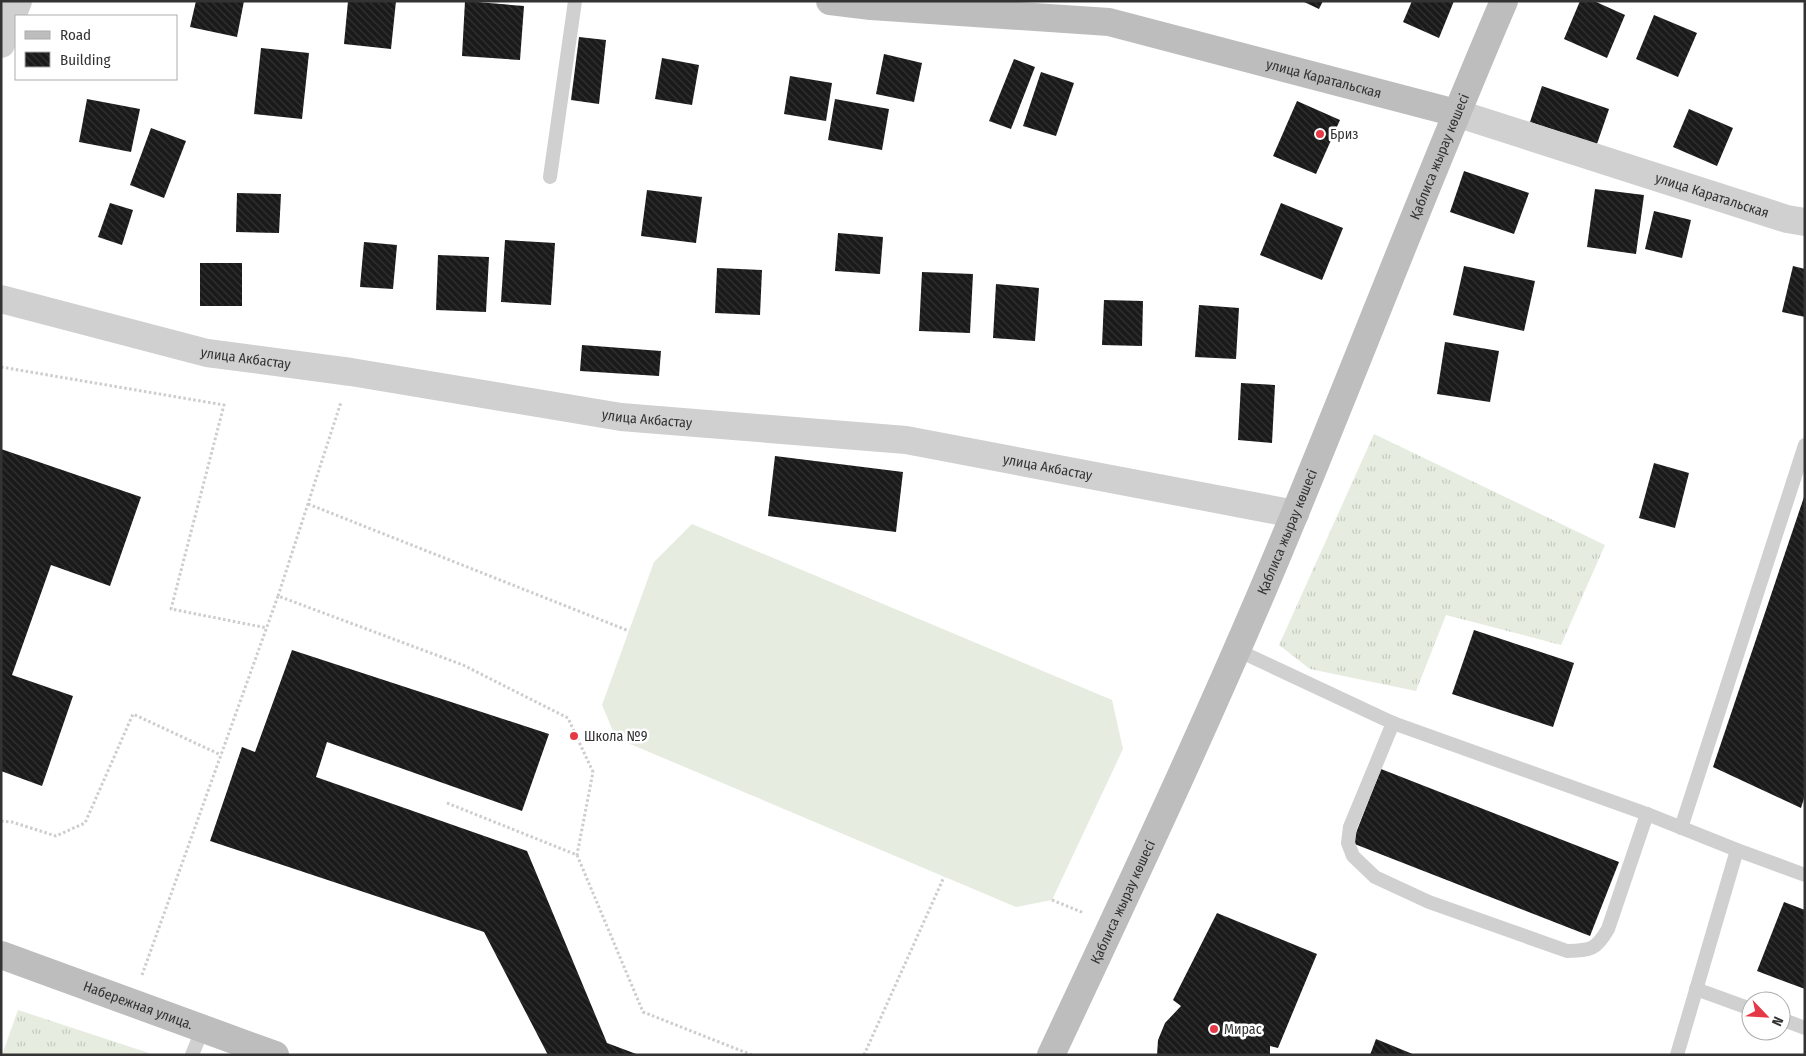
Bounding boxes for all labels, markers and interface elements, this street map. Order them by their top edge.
legend [15,15,178,80]
text: Road [60,26,91,44]
text: Building [60,51,111,69]
street label: улица Каратальская [1264,56,1383,102]
street label: Қаблиса жырау көшесі [1406,91,1473,222]
place label: Бриз [1330,126,1359,143]
marker: Бриз [1314,128,1326,140]
street label: улица Каратальская [1653,169,1771,222]
street label: улица Акбастау [199,344,292,373]
street label: улица Акбастау [601,406,693,432]
street label: улица Акбастау [1002,451,1094,484]
street label: Қаблиса жырау көшесі [1254,467,1321,597]
place label: Школа №9 [584,728,648,745]
marker: Школа №9 [568,730,580,742]
street label: Қаблиса жырау көшесі [1087,838,1159,967]
street label: Набережная улица. [81,978,195,1033]
north arrow [1741,991,1791,1041]
text: N [1768,1014,1787,1029]
place label: Мирас [1224,1021,1262,1038]
marker: Мирас [1208,1023,1220,1035]

